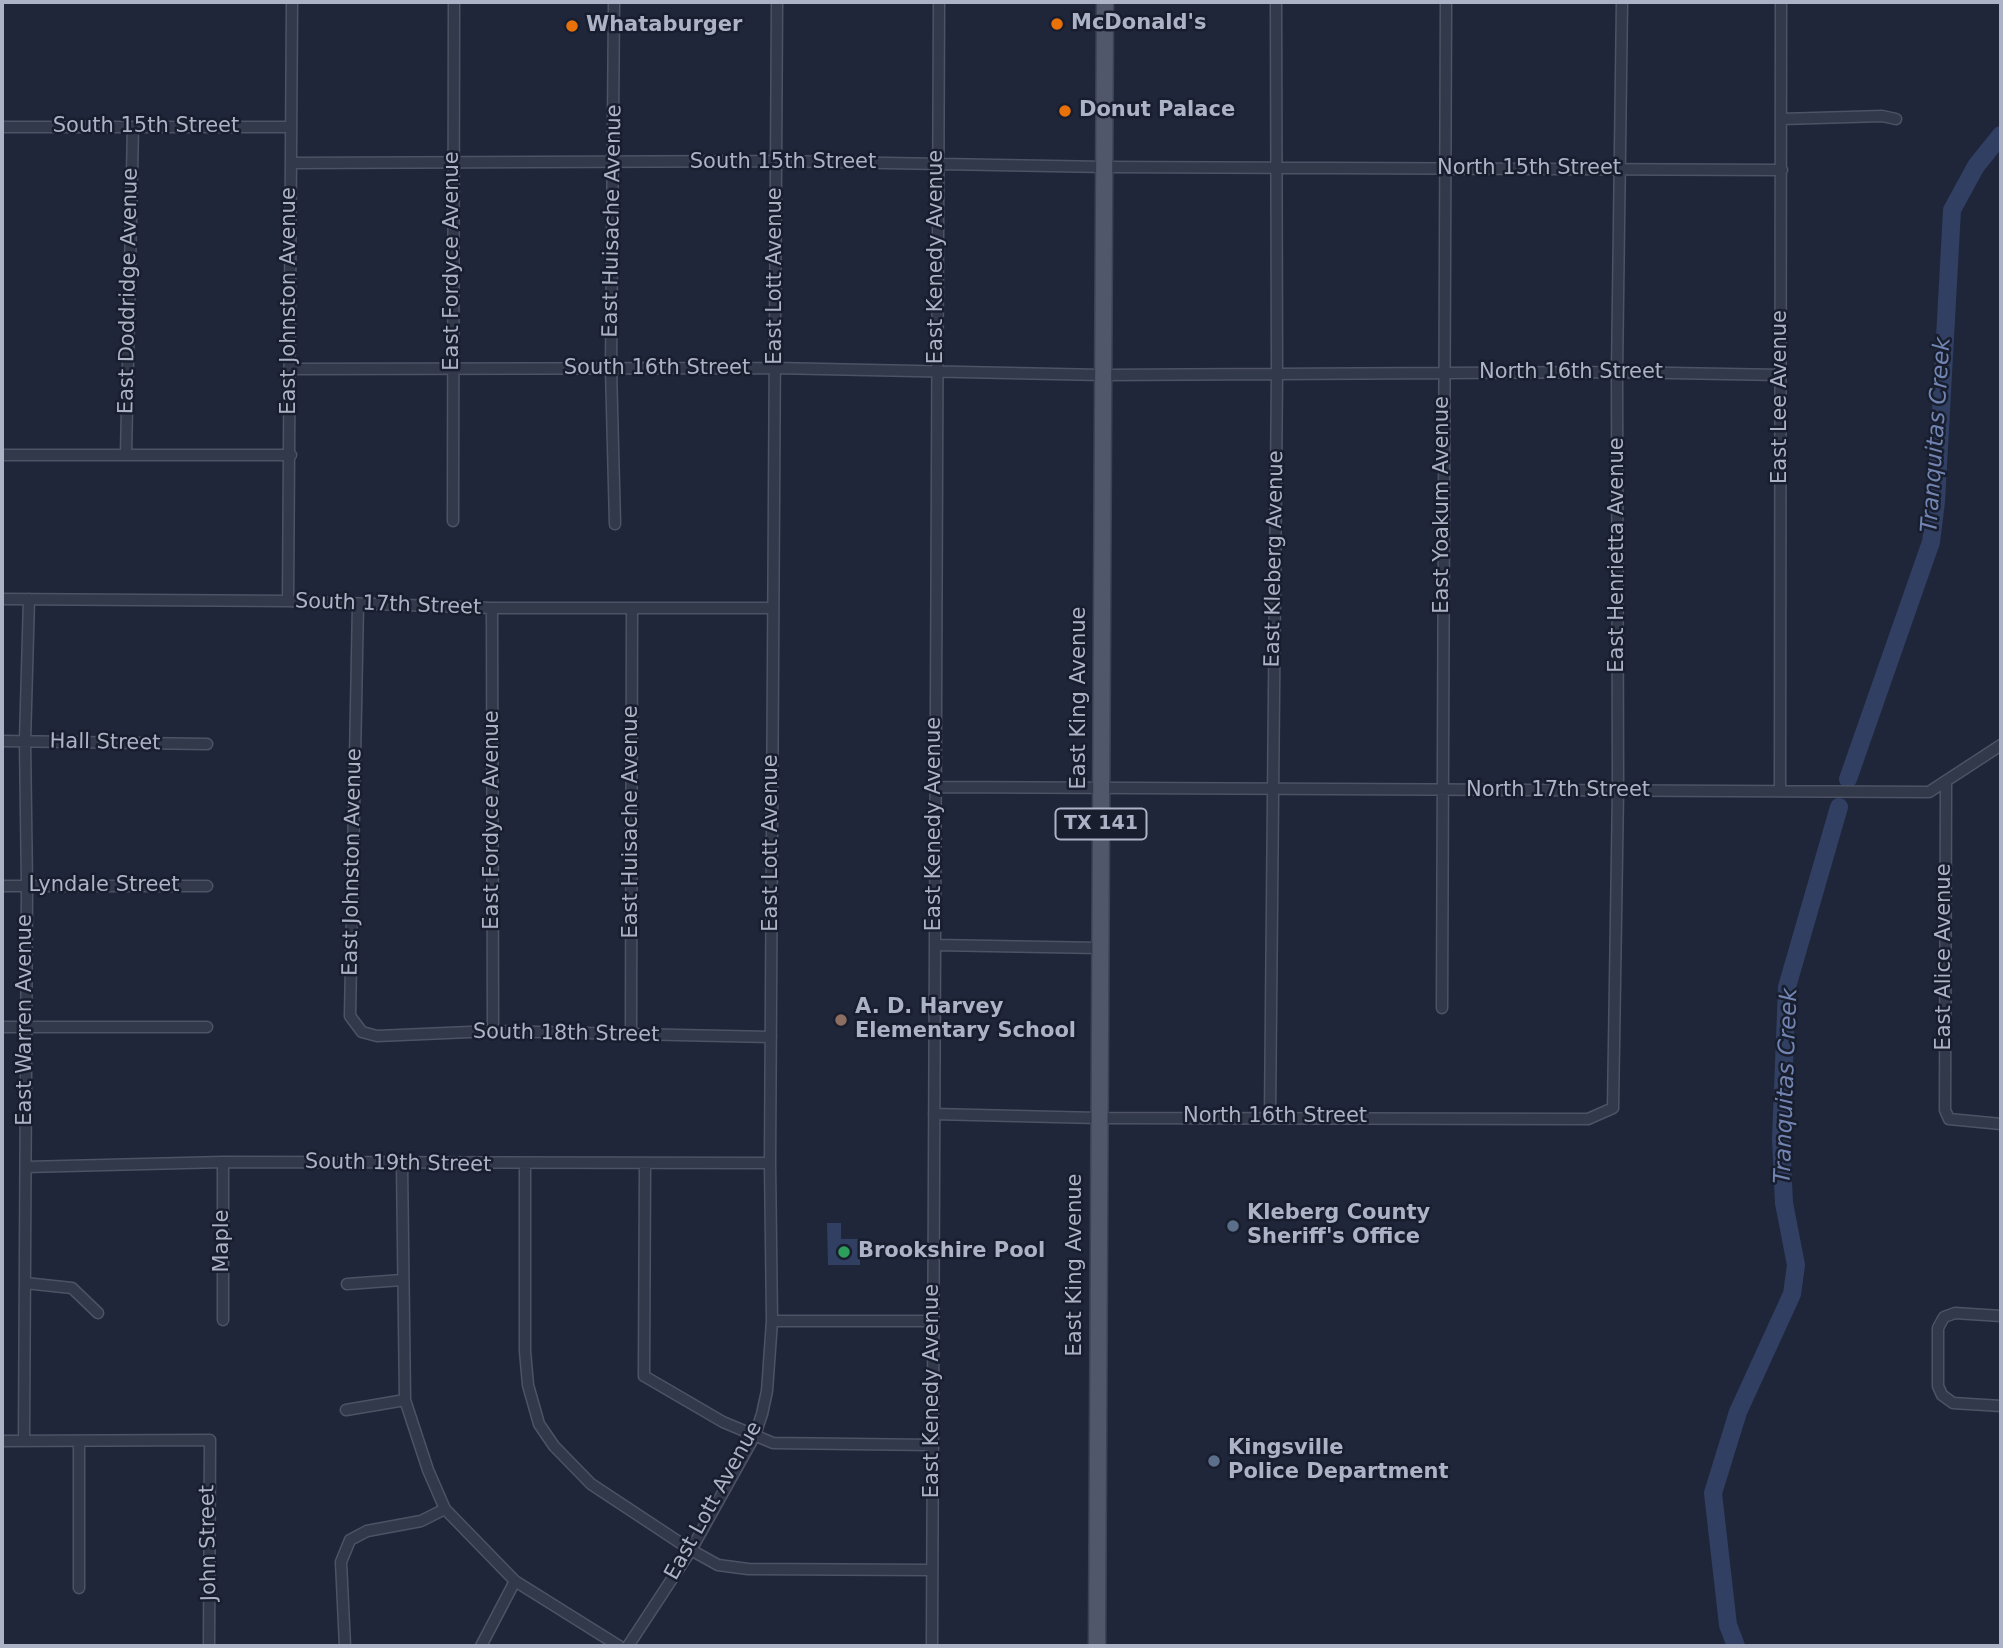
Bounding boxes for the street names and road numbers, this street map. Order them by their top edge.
street label: East Huisache Avenue [598,104,628,338]
street label: South 15th Street [53,114,239,140]
street label: South 15th Street [690,150,876,176]
street label: East Kenedy Avenue [924,150,950,364]
street label: East Fordyce Avenue [440,151,466,371]
street label: North 15th Street [1437,156,1621,182]
street label: East Doddridge Avenue [114,168,144,414]
street label: East Johnston Avenue [277,187,303,415]
street label: East Lott Avenue [763,187,789,365]
street label: East Lee Avenue [1768,310,1794,484]
street label: South 16th Street [564,356,750,382]
street label: North 16th Street [1479,360,1663,386]
street label: East Yoakum Avenue [1430,396,1456,614]
street label: East Henrietta Avenue [1605,437,1631,673]
street label: East Kleberg Avenue [1261,450,1289,668]
street label: South 17th Street [294,589,482,621]
street label: East King Avenue [1067,607,1093,789]
street label: East Huisache Avenue [619,705,645,939]
street label: East Fordyce Avenue [480,710,506,930]
street label: East Kenedy Avenue [922,717,948,931]
street label: Hall Street [49,729,161,757]
street label: East Johnston Avenue [338,748,368,976]
street label: East Lott Avenue [759,754,785,932]
street label: North 17th Street [1466,778,1650,804]
road number: TX 141 [1056,808,1146,839]
street label: East Alice Avenue [1932,863,1958,1051]
street label: Lyndale Street [29,873,179,899]
street label: East Warren Avenue [13,914,39,1126]
street label: South 18th Street [473,1020,659,1048]
street label: North 16th Street [1183,1104,1367,1130]
street label: South 19th Street [305,1150,491,1178]
street label: East King Avenue [1063,1174,1089,1356]
street label: Maple [210,1209,236,1273]
street label: East Kenedy Avenue [920,1284,946,1498]
street label: East Lott Avenue [660,1417,768,1585]
street label: John Street [195,1485,223,1601]

